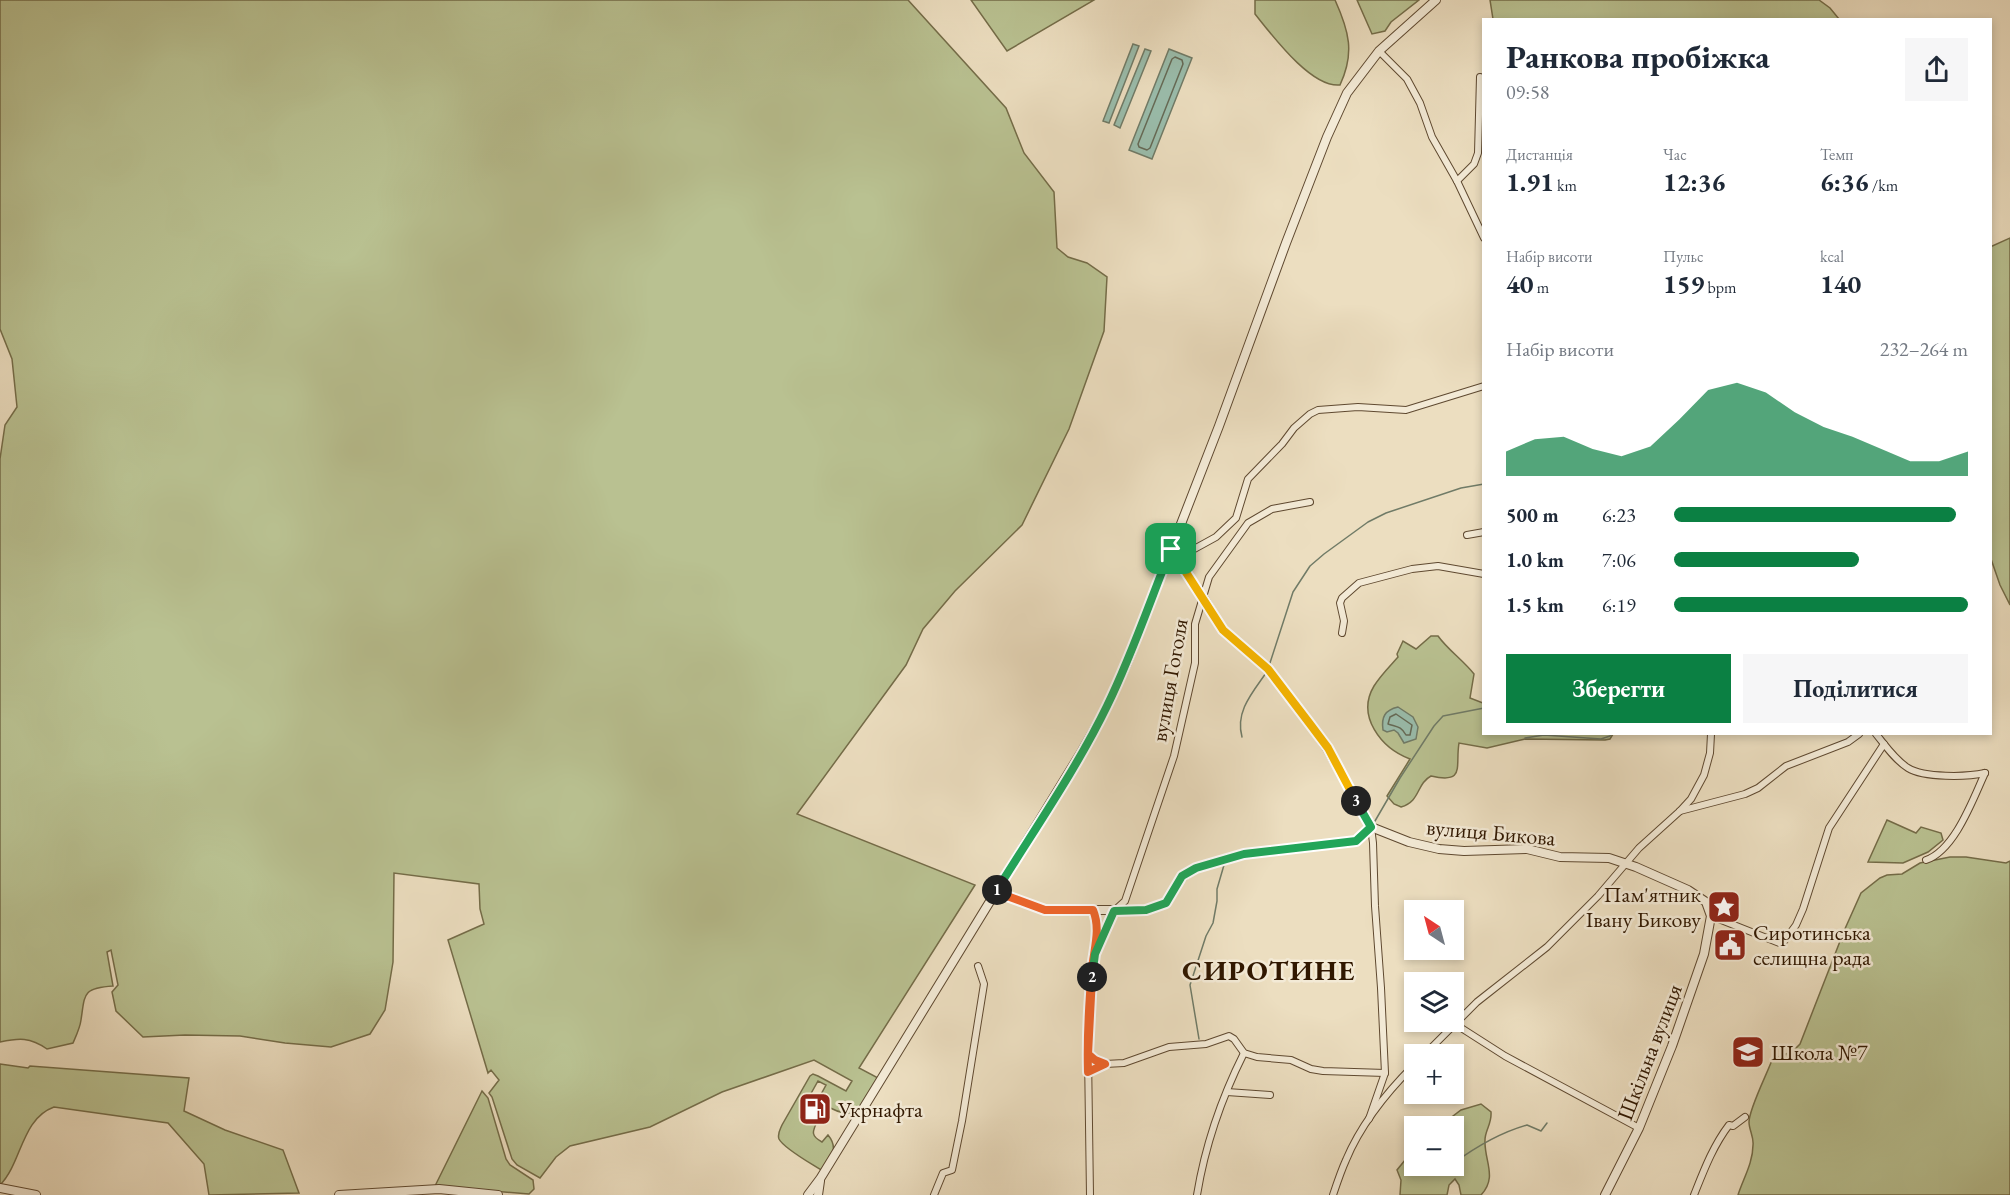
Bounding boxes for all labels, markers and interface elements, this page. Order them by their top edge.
text: Ранкова пробіжка [1506,35,1770,78]
button: share [1905,38,1968,101]
text: 09:58 [1506,79,1549,105]
text: Дистанція [1506,144,1573,165]
text: Час [1663,144,1687,165]
text: Темп [1820,144,1853,165]
text: 1.91 [1506,165,1554,199]
text: 12:36 [1663,165,1725,199]
text: 6:36 [1820,165,1869,199]
text: km [1554,175,1577,196]
text: /km [1869,175,1898,196]
text: Набір висоти [1506,246,1592,267]
text: Пульс [1663,246,1704,267]
text: kcal [1820,246,1844,267]
text: 40 [1506,267,1534,301]
text: 159 [1663,267,1704,301]
text: 140 [1820,267,1861,301]
text: m [1534,277,1549,298]
text: bpm [1704,277,1736,298]
text: Набір висоти [1506,336,1614,362]
text: 232–264 m [1880,336,1968,362]
text: 500 m [1506,502,1559,528]
text: 6:23 [1602,502,1636,528]
pin [1145,523,1196,574]
icon: arrive [1154,532,1187,565]
text: 1.0 km [1506,547,1564,573]
text: 7:06 [1602,547,1636,573]
text: 1.5 km [1506,592,1564,618]
text: 6:19 [1602,592,1636,618]
street label: вулиця Гоголя [1144,616,1195,744]
button: Зберегти [1506,654,1731,723]
button: Поділитися [1743,654,1968,723]
pin: 3 [1341,786,1371,816]
text: 3 [1352,790,1360,811]
street label: вулиця Бикова [1425,812,1557,853]
pin: 1 [982,875,1012,905]
text: 1 [993,879,1001,900]
place label: Пам'ятник Івану Бикову [1586,880,1701,934]
place icon: Пам'ятник Івану Бикову [1706,889,1742,925]
north arrow [1404,900,1464,960]
map controls [1404,900,1464,1176]
place label: Сиротинська селищна рада [1753,918,1871,972]
public building icon: Сиротинська селищна рада [1712,927,1748,963]
district label: СИРОТИНЕ [1182,952,1356,988]
pin: 2 [1077,962,1107,992]
text: 2 [1088,966,1096,987]
button: layers [1404,972,1464,1032]
street label: Шкільна вулиця [1610,980,1689,1125]
school or university icon: Школа №7 [1730,1034,1766,1070]
place label: Школа №7 [1771,1038,1868,1067]
button: + [1404,1044,1464,1104]
fuel station icon: Укрнафта [797,1091,833,1127]
place label: Укрнафта [837,1095,923,1124]
button: − [1404,1116,1464,1176]

